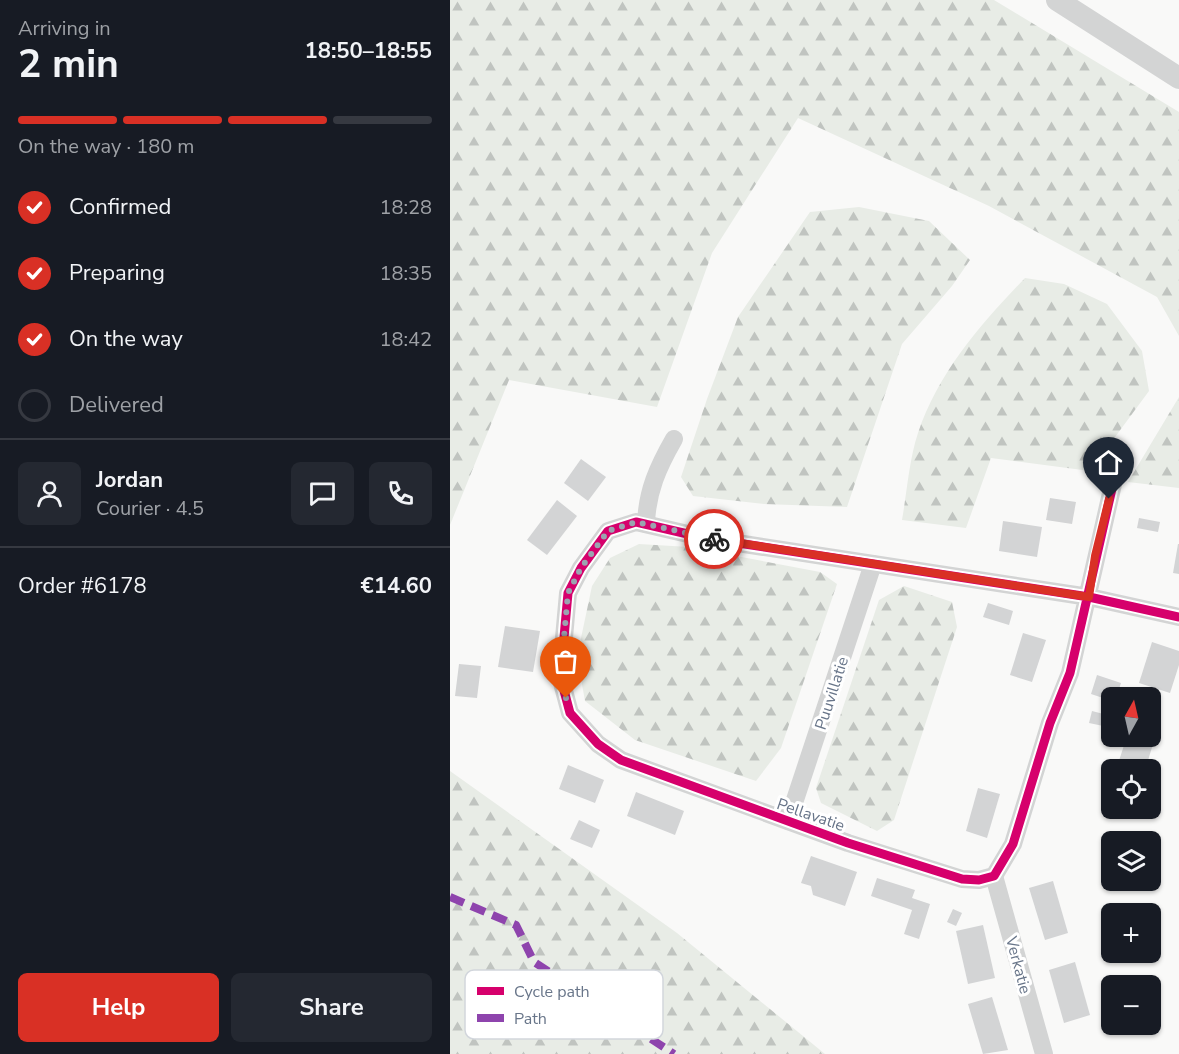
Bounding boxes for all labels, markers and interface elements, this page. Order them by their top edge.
text: Arriving in [18,15,111,42]
text: 18:50–18:55 [304,36,432,66]
text: 2 min [18,38,119,91]
text: On the way · 180 m [18,133,194,160]
icon: check [18,191,51,224]
text: Confirmed [69,192,171,222]
text: 18:28 [379,194,432,221]
icon: check [18,257,51,290]
text: Preparing [69,258,165,288]
text: 18:35 [379,260,432,287]
icon: check [18,323,51,356]
text: On the way [69,324,183,354]
text: 18:42 [379,326,432,353]
text: Delivered [69,390,164,420]
pin [1083,437,1134,499]
icon: home [1092,446,1125,479]
button: person [18,462,81,525]
button: chat [291,462,354,525]
button: phone [369,462,432,525]
text: Jordan [96,465,163,495]
text: Courier · 4.5 [96,495,204,522]
courier [684,509,744,569]
icon: bike [698,523,731,556]
text: Order #6178 [18,571,147,601]
text: €14.60 [361,571,432,601]
pin [540,636,591,698]
icon: bag [549,645,582,678]
street label: Puuvillatie [810,654,854,733]
north arrow [1101,687,1161,747]
map controls [1101,687,1161,1035]
button: locate [1101,759,1161,819]
street label: Pellavatie [774,793,848,837]
button: layers [1101,831,1161,891]
button: + [1101,903,1161,963]
street label: Verkatie [1000,933,1036,996]
legend [465,970,663,1039]
button: Help [18,973,219,1042]
button: Share [231,973,432,1042]
button: − [1101,975,1161,1035]
text: Cycle path [514,981,590,1003]
text: Path [514,1008,547,1030]

